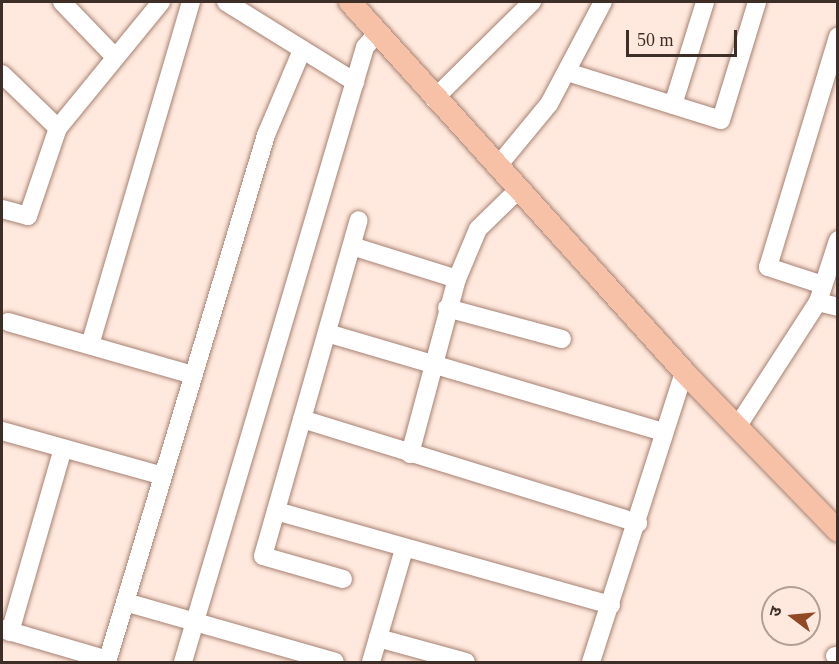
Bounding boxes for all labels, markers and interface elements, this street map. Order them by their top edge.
scale bar [629,18,740,56]
text: 50 m [637,30,674,50]
north arrow [761,586,821,646]
text: उ [766,605,785,618]

